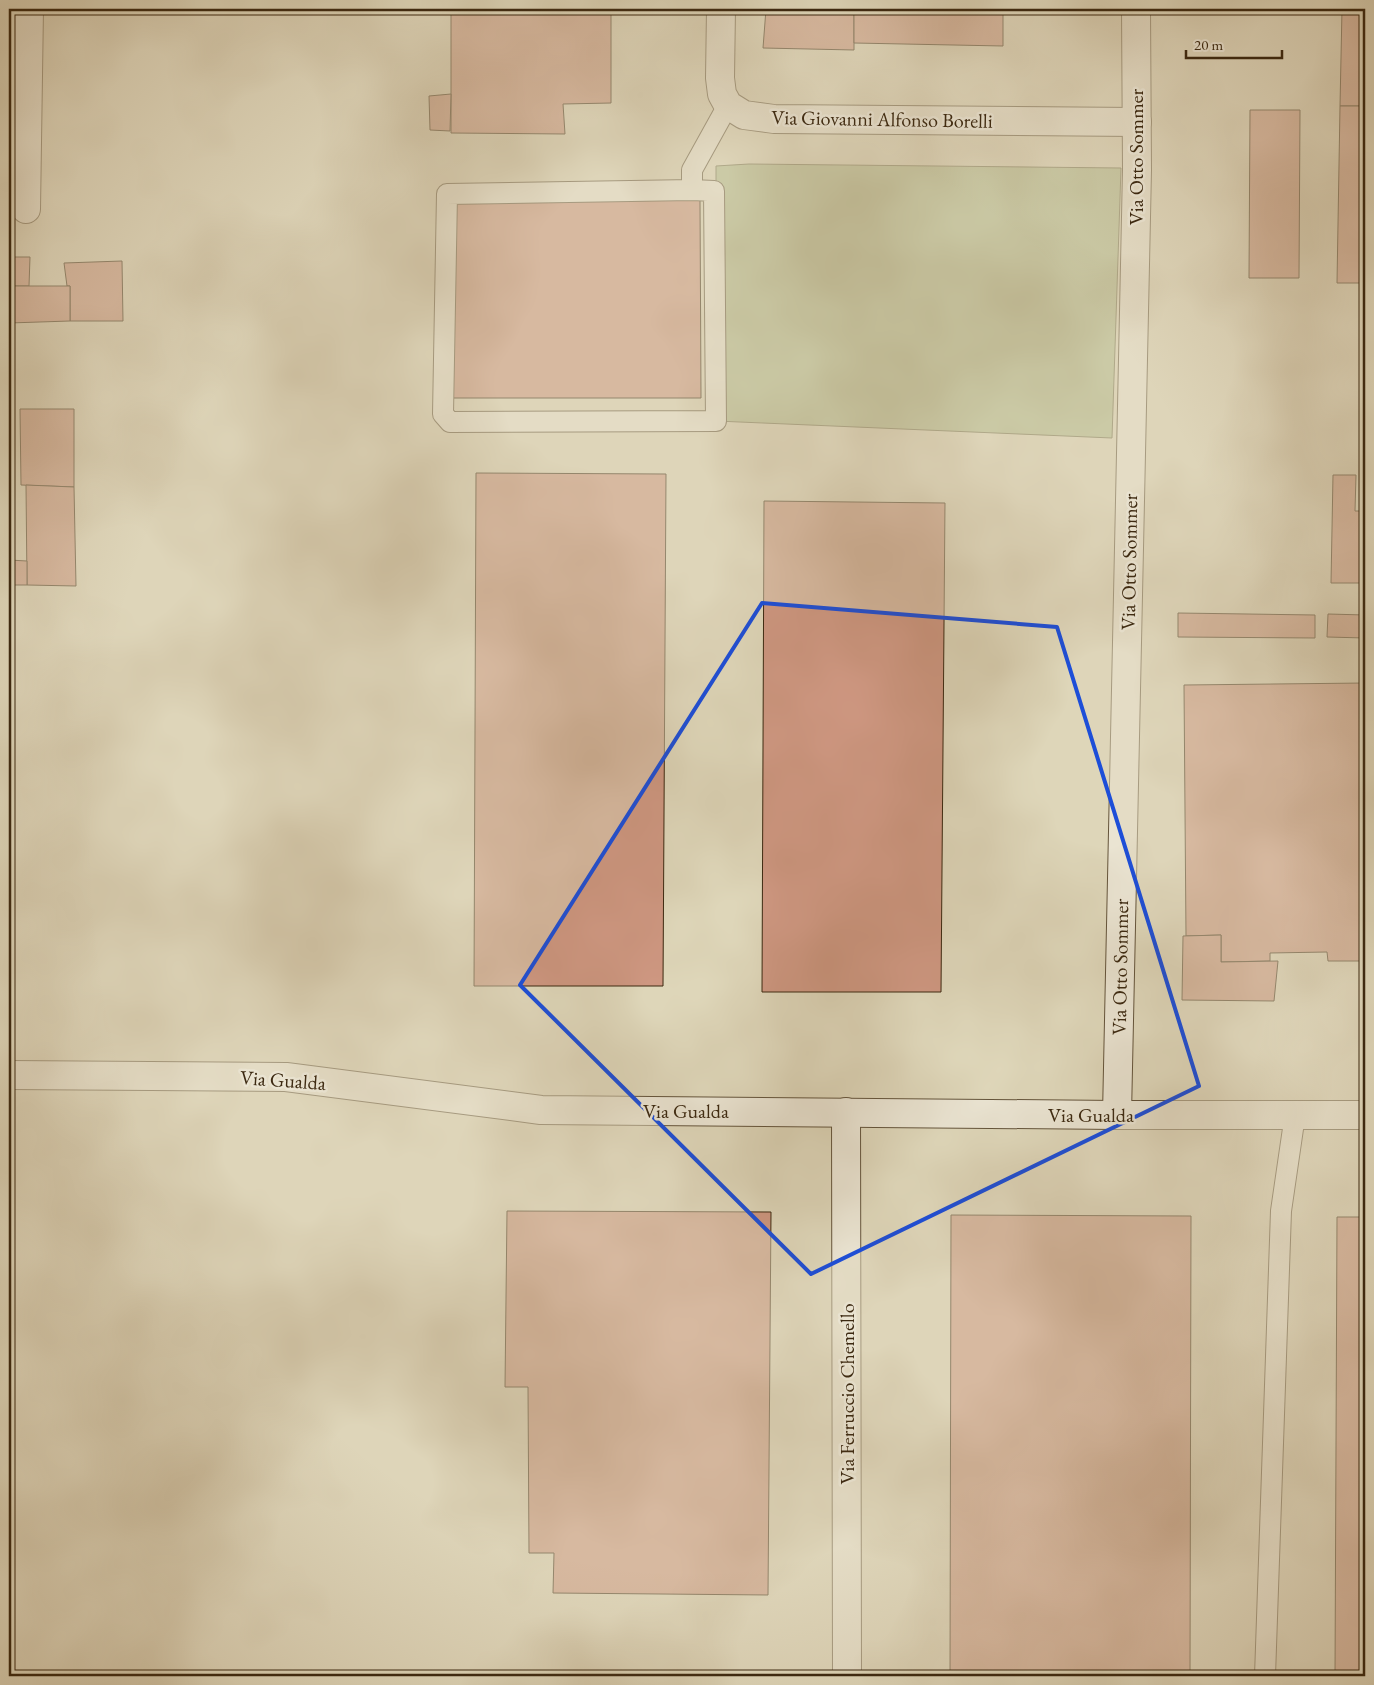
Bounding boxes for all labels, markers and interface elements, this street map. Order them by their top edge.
scale bar [1186,28,1283,60]
text: 20 m [1194,35,1223,54]
street label: Via Otto Sommer [1123,88,1149,225]
street label: Via Giovanni Alfonso Borelli [771,104,993,134]
street label: Via Otto Sommer [1115,493,1143,630]
street label: Via Otto Sommer [1106,898,1134,1035]
street label: Via Gualda [239,1064,327,1096]
street label: Via Gualda [643,1098,729,1124]
street label: Via Gualda [1048,1102,1134,1128]
street label: Via Ferruccio Chemello [834,1303,860,1485]

